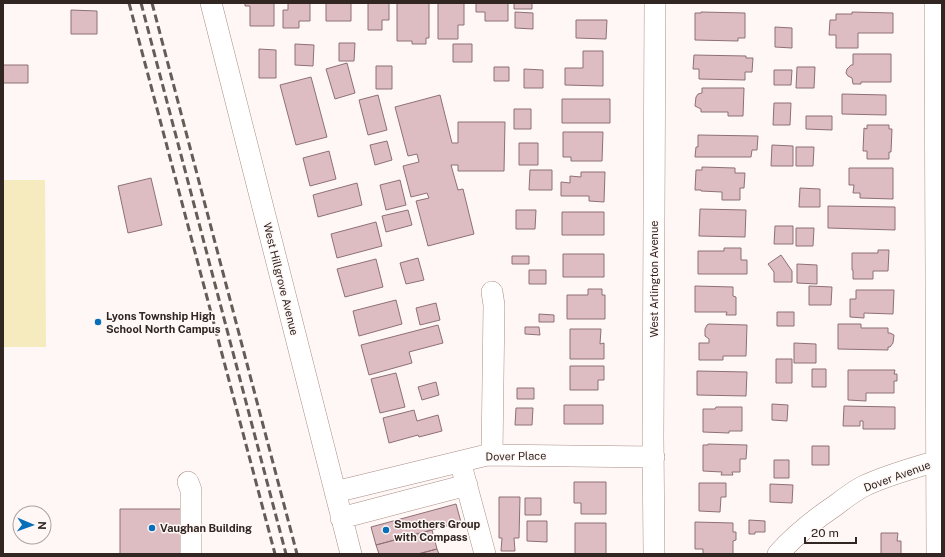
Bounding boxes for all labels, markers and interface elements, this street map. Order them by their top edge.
street label: West Arlington Avenue [648,220,660,338]
street label: West Hillgrove Avenue [261,221,301,337]
place label: Lyons Township High School North Campus [106,310,221,335]
marker: Lyons Township High School North Campus [93,317,103,327]
street label: Dover Place [485,449,547,463]
street label: Dover Avenue [862,458,932,494]
north arrow [12,505,52,545]
place label: Smothers Group with Compass [394,518,481,543]
scale bar [805,519,856,545]
text: N [36,521,48,530]
place label: Vaughan Building [160,522,252,534]
marker: Vaughan Building [147,523,157,533]
marker: Smothers Group with Compass [381,525,391,535]
text: 20 m [811,526,839,540]

